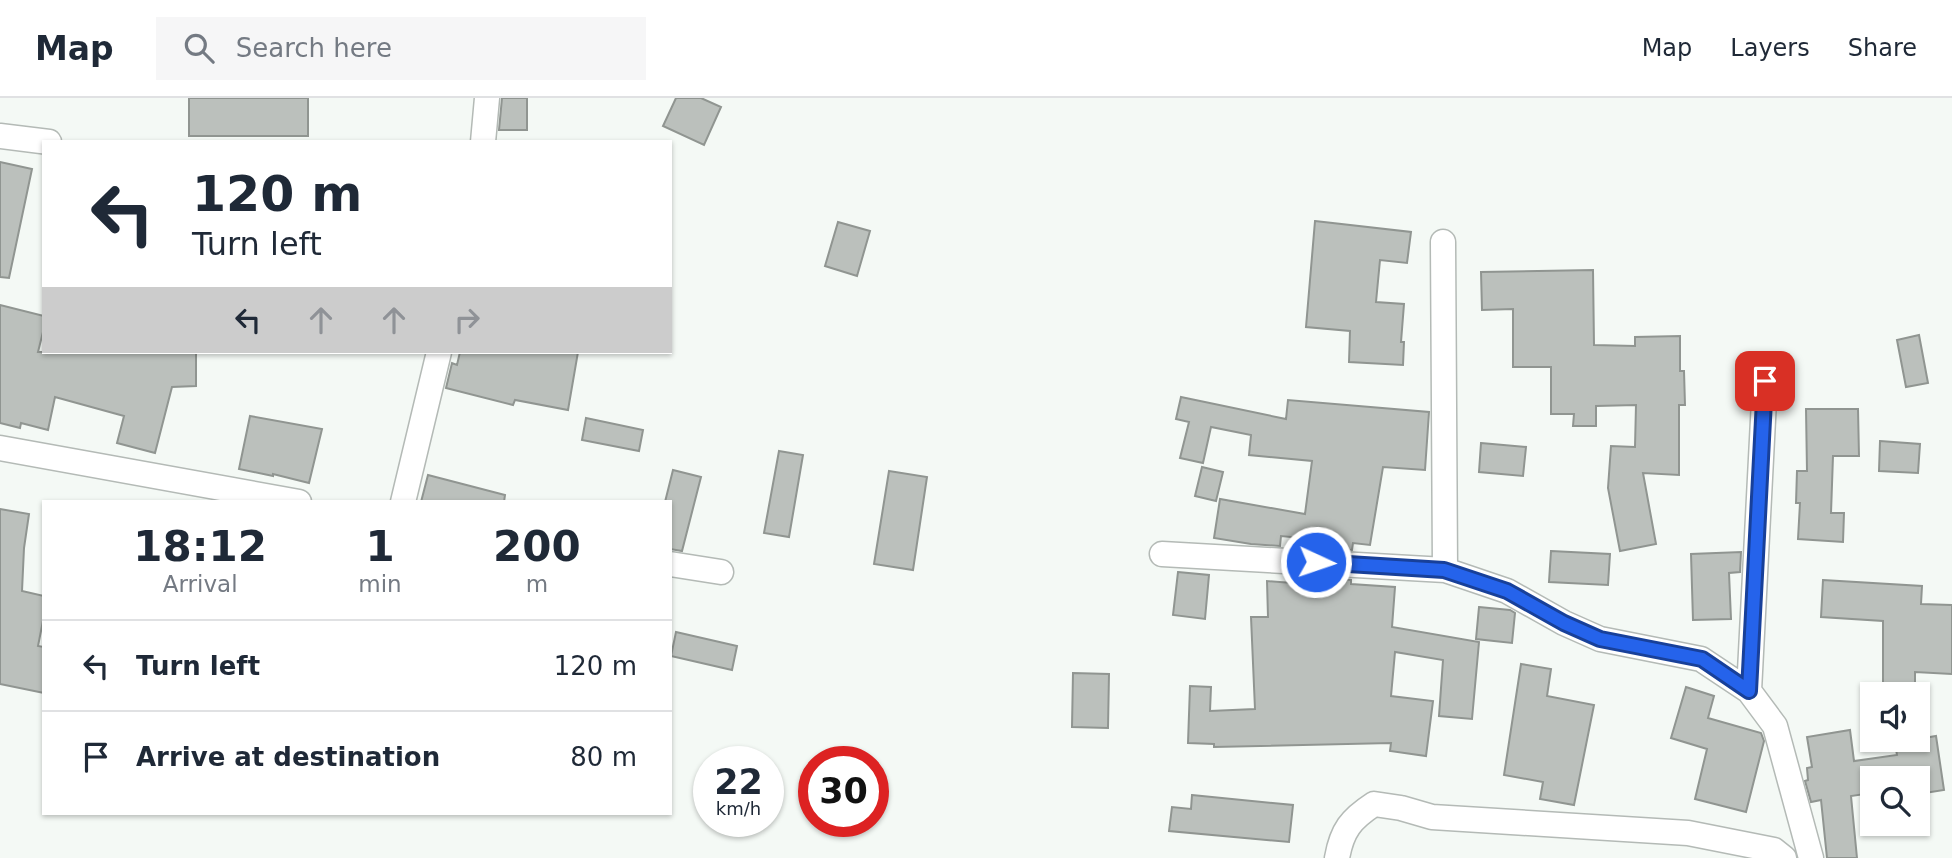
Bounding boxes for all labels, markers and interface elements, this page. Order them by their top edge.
search box [156,17,646,80]
text: Map [35,29,114,68]
icon: search [180,29,218,67]
text: Search here [236,33,392,63]
text: Map [1642,34,1692,62]
text: Layers [1730,34,1810,62]
text: Share [1848,34,1917,62]
text: 120 m [192,166,362,223]
icon: left [77,168,168,259]
text: Turn left [192,225,322,263]
icon: left [229,301,267,339]
icon: ahead [302,301,340,339]
icon: ahead [375,301,413,339]
icon: right [448,301,486,339]
pin [1735,351,1795,411]
icon: arrive [1746,362,1784,400]
text: 18:12 [133,522,267,571]
text: 1 [365,522,395,571]
text: 200 [493,522,581,571]
position arrow [1279,525,1353,599]
text: Arrival [163,571,238,597]
text: min [358,571,402,597]
text: m [526,571,548,597]
icon: left [77,647,115,685]
text: Turn left [136,651,260,681]
text: 120 m [554,651,637,681]
map controls [1860,682,1930,836]
button: sound [1860,682,1930,752]
icon: arrive [77,738,115,776]
text: Arrive at destination [136,742,440,772]
text: 80 m [570,742,637,772]
speed limit sign: 30 [798,746,889,837]
text: 22 [714,762,763,802]
button: search [1860,766,1930,836]
text: km/h [716,798,761,819]

